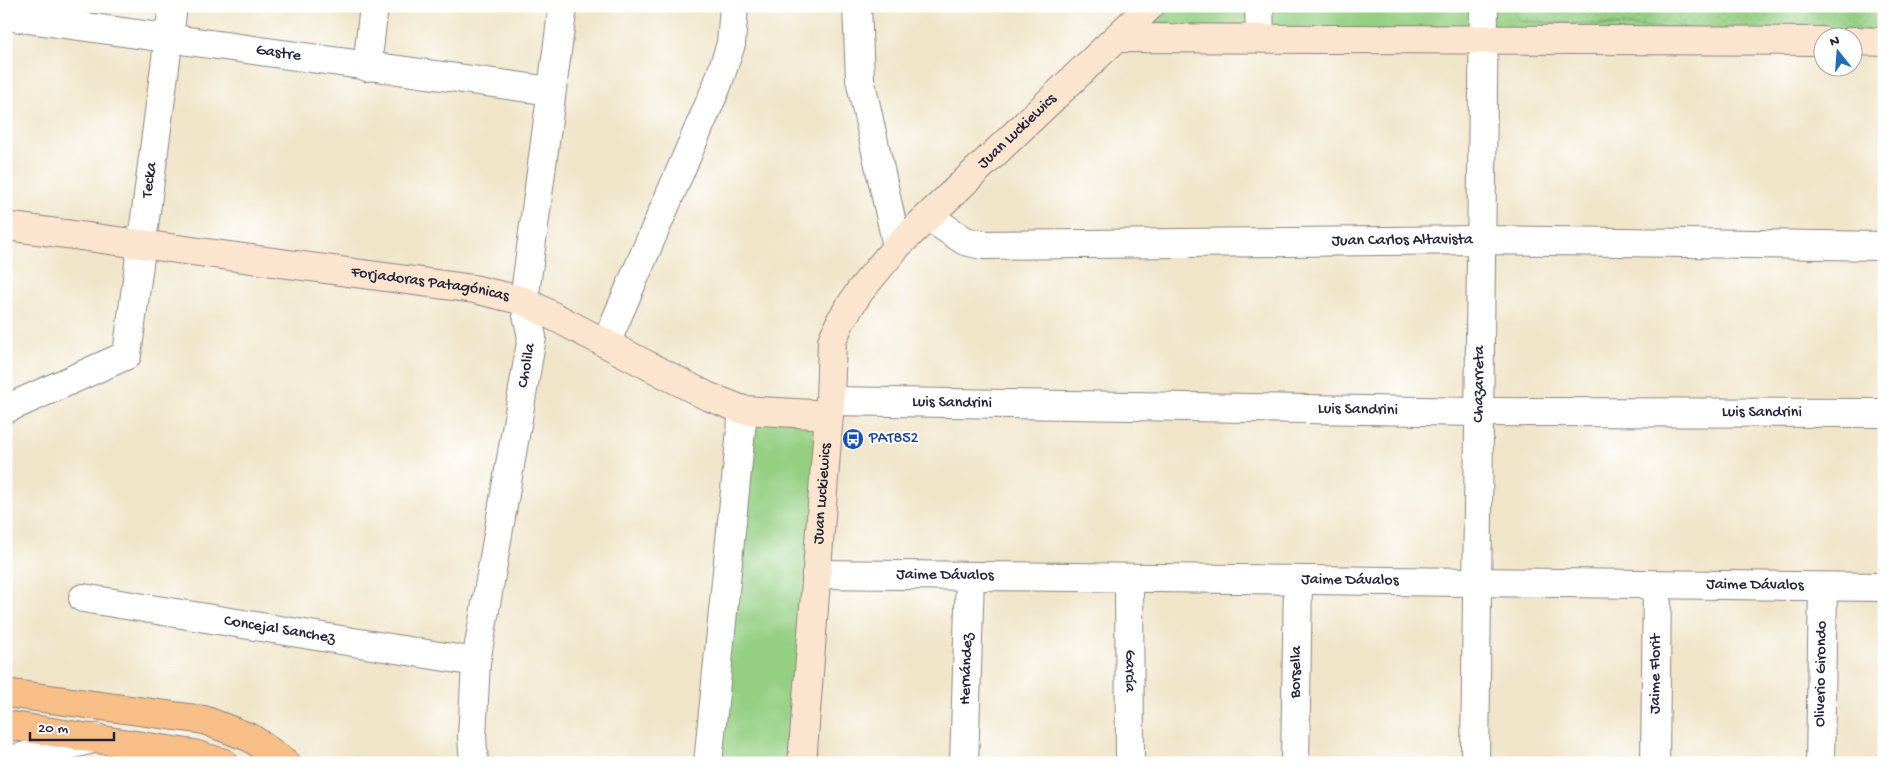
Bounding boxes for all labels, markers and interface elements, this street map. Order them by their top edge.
north arrow [1812,28,1862,78]
text: N [1828,32,1842,51]
street label: Gastre [255,41,303,66]
street label: Juan Luckiewics [974,89,1062,173]
street label: Tecka [138,160,162,200]
street label: Juan Carlos Altavista [1332,231,1474,251]
street label: Forjadoras Patagónicas [349,263,512,307]
street label: Cholila [514,341,540,389]
street label: Chazarreta [1470,344,1489,423]
street label: Luis Sandrini [912,393,992,413]
street label: Luis Sandrini [1318,400,1398,420]
street label: Luis Sandrini [1722,403,1802,422]
bus stop icon: PAT852 [841,427,865,451]
place label: PAT852 [868,430,919,449]
street label: Juan Luckiewics [809,442,836,545]
street label: Jaime Dávalos [896,565,995,586]
street label: Jaime Dávalos [1301,570,1400,591]
street label: Jaime Dávalos [1706,575,1805,596]
street label: Concejal Sanchez [222,612,337,649]
street label: Oliverio Girondo [1811,621,1832,727]
street label: Hernández [956,632,978,705]
street label: Jaime Florit [1646,632,1666,714]
street label: Borsella [1287,645,1306,699]
street label: García [1120,650,1139,693]
scale bar [30,709,114,741]
text: 20 m [38,720,68,738]

